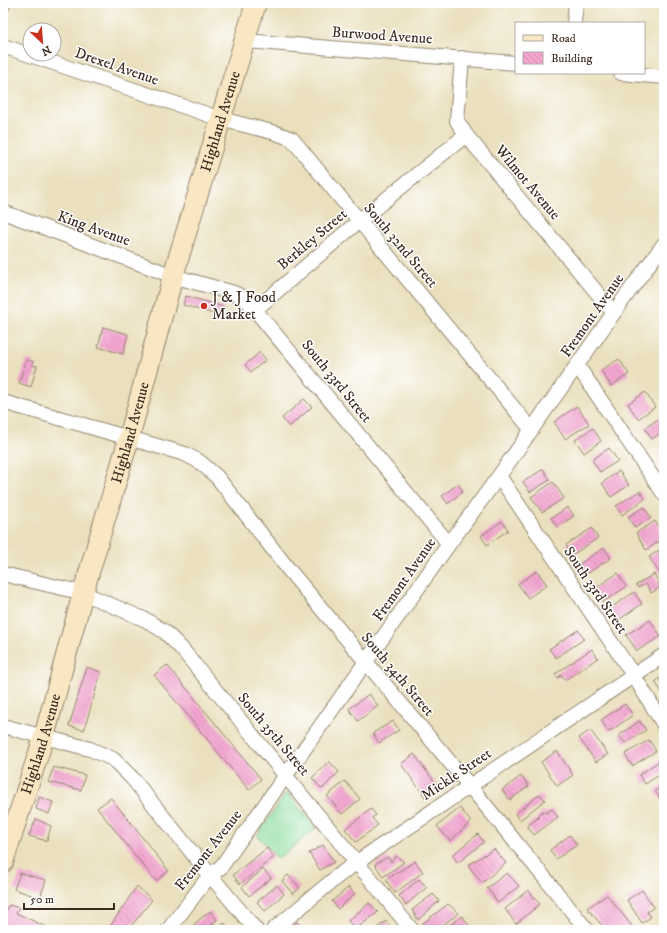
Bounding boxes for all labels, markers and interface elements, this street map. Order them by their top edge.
north arrow [22,22,62,62]
legend [515,22,645,74]
street label: Burwood Avenue [331,23,433,48]
text: Road [551,31,576,46]
text: N [39,42,53,58]
street label: Drexel Avenue [72,43,161,90]
text: Building [551,51,592,66]
street label: Highland Avenue [196,69,245,174]
street label: Wilmot Avenue [490,140,564,224]
street label: South 32nd Street [360,199,442,292]
street label: Berkley Street [274,205,351,274]
street label: King Avenue [55,207,133,250]
street label: Fremont Avenue [557,270,628,361]
place label: J & J Food Market [210,288,277,324]
marker: J & J Food Market [199,301,209,311]
street label: South 33rd Street [297,336,376,427]
street label: Highland Avenue [107,380,154,486]
street label: Fremont Avenue [369,534,440,625]
street label: South 33rd Street [559,543,632,638]
street label: South 34th Street [357,628,438,720]
street label: South 35th Street [233,689,314,780]
street label: Highland Avenue [17,692,65,797]
street label: Mickle Street [417,744,495,805]
street label: Fremont Avenue [171,806,246,895]
scale bar [24,885,114,911]
text: 50 m [30,892,54,907]

